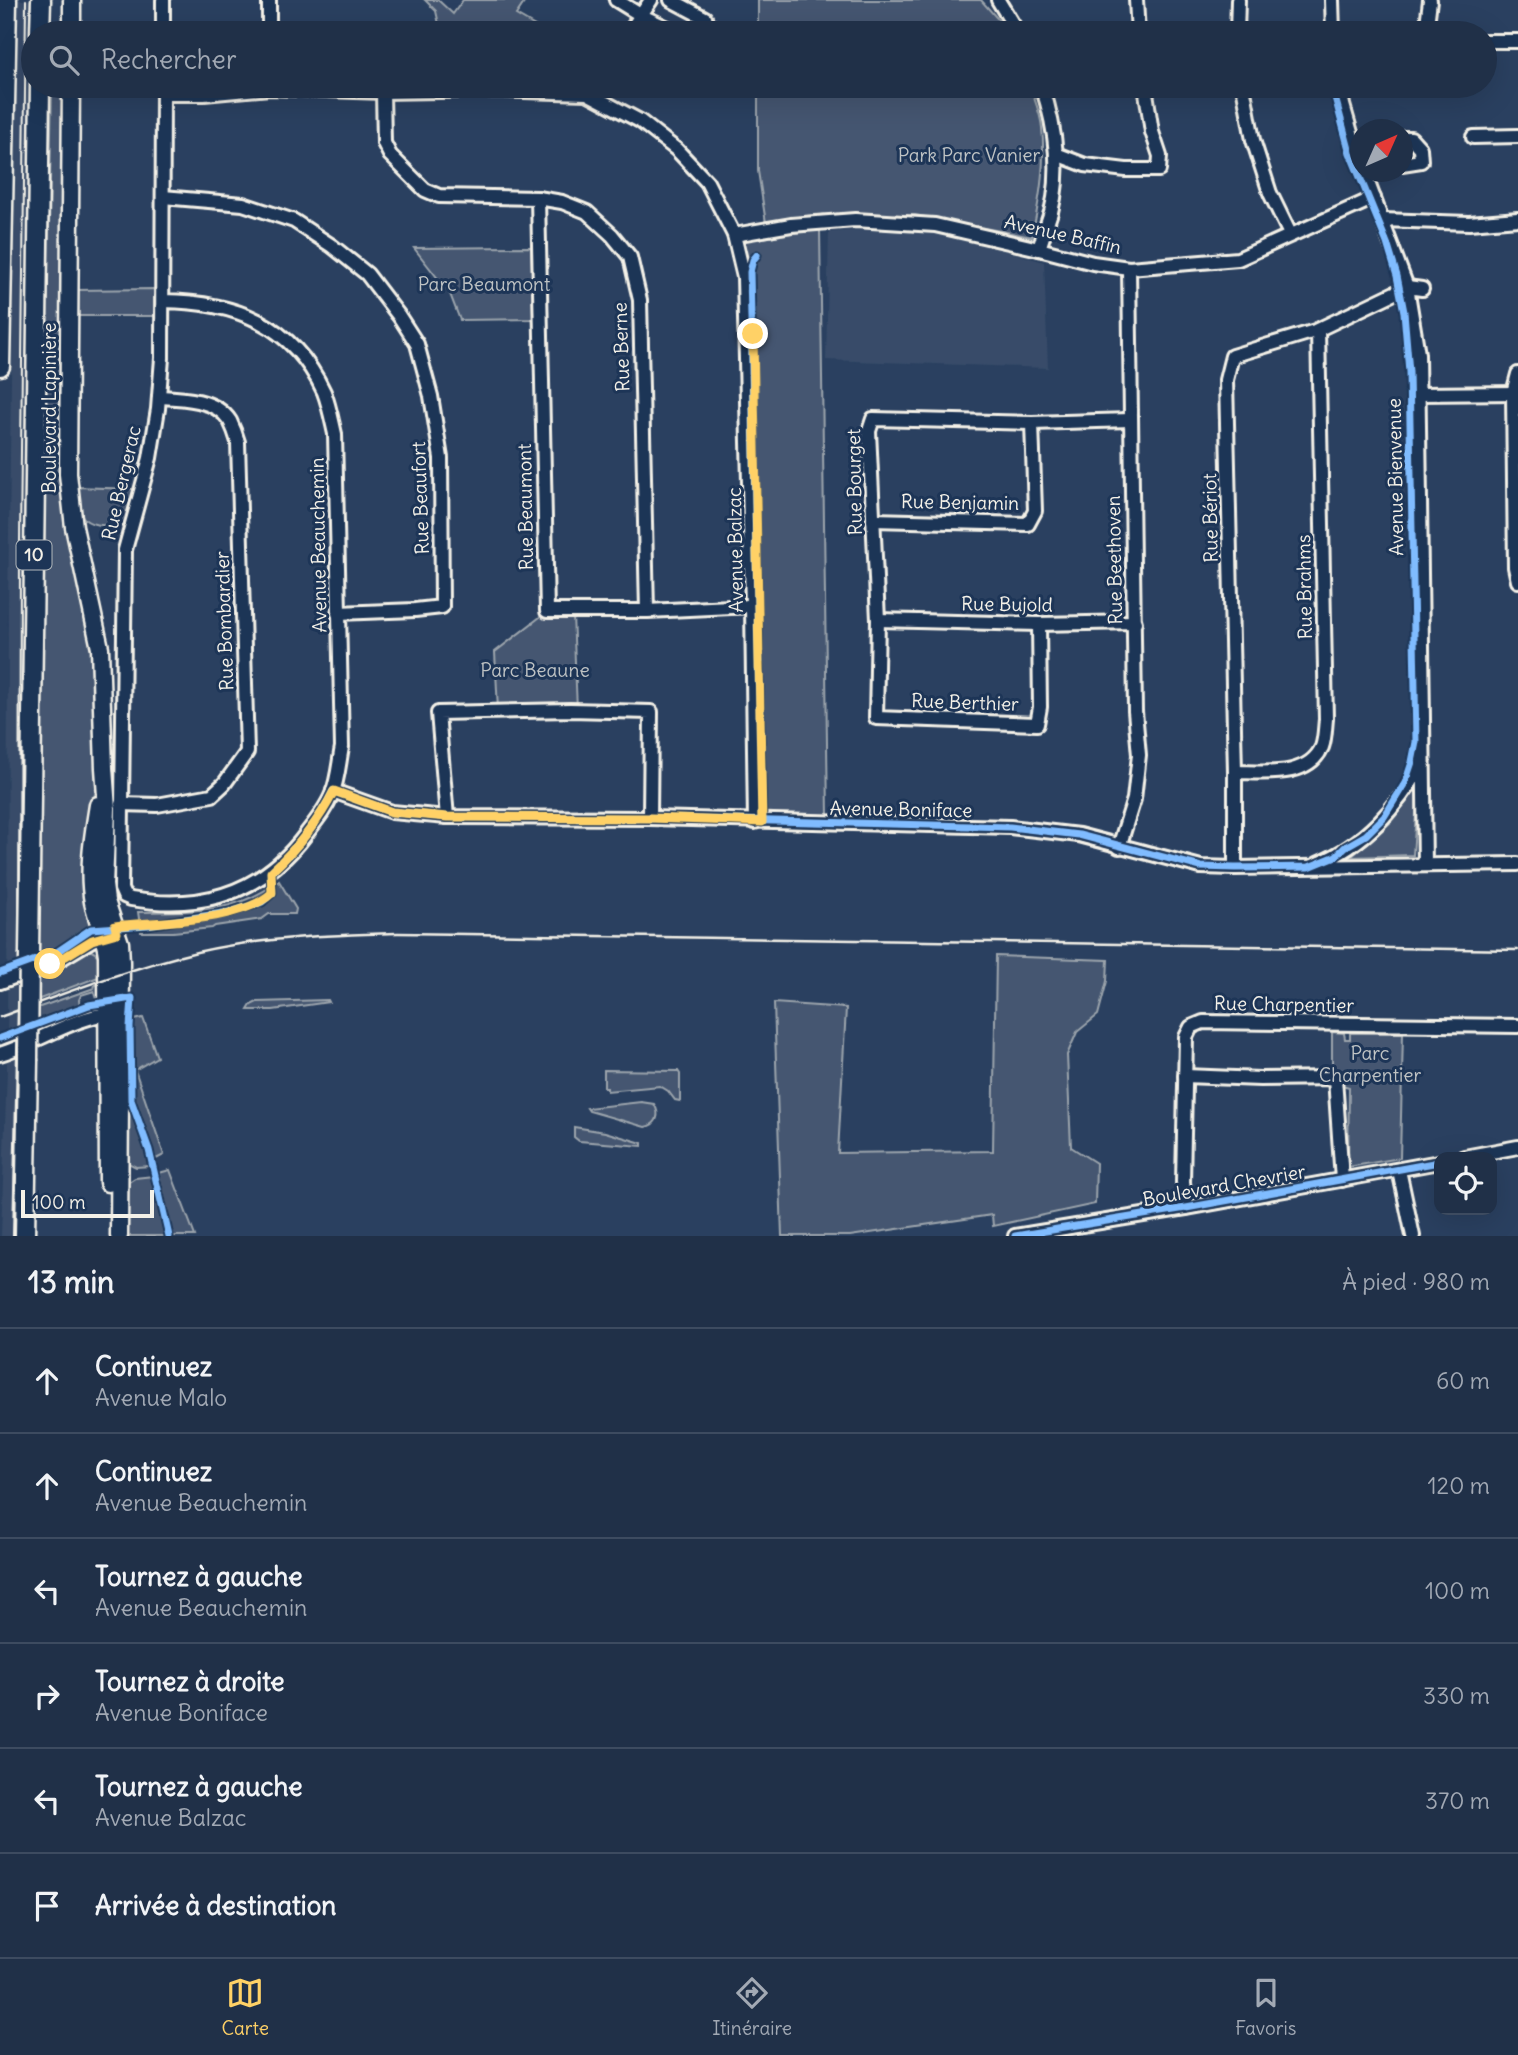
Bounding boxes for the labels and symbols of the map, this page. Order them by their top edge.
north arrow [1350,119,1413,182]
park label: Park Parc Vanier [898,143,1041,167]
street label: Avenue Baffin [1002,209,1124,259]
park label: Parc Beaumont [418,272,550,296]
street label: Rue Berne [607,302,635,392]
route end [737,318,768,349]
street label: Boulevard Lapinière [37,323,61,493]
street label: Avenue Bienvenue [1382,398,1408,556]
street label: Rue Bergerac [96,423,146,543]
street label: Rue Bourget [841,428,867,536]
street label: Rue Beaufort [406,441,434,555]
street label: Rue Beaumont [512,443,538,571]
street label: Avenue Beauchemin [304,457,332,633]
street label: Rue Bériot [1197,473,1223,563]
street label: Avenue Balzac [722,487,748,613]
street label: Rue Benjamin [901,489,1019,515]
street label: Rue Beethoven [1101,495,1127,625]
street label: Rue Brahms [1291,534,1317,640]
road number: 10 [16,540,52,570]
street label: Rue Bombardier [210,550,238,691]
street label: Rue Bujold [961,591,1053,617]
park label: Parc Beaune [480,658,590,682]
street label: Rue Berthier [911,688,1020,716]
street label: Avenue Boniface [829,796,973,822]
route start [34,948,65,979]
street label: Rue Charpentier [1214,991,1355,1017]
park label: Parc Charpentier [1319,1041,1422,1087]
street label: Boulevard Chevrier [1141,1159,1307,1211]
scale bar [21,1187,154,1219]

